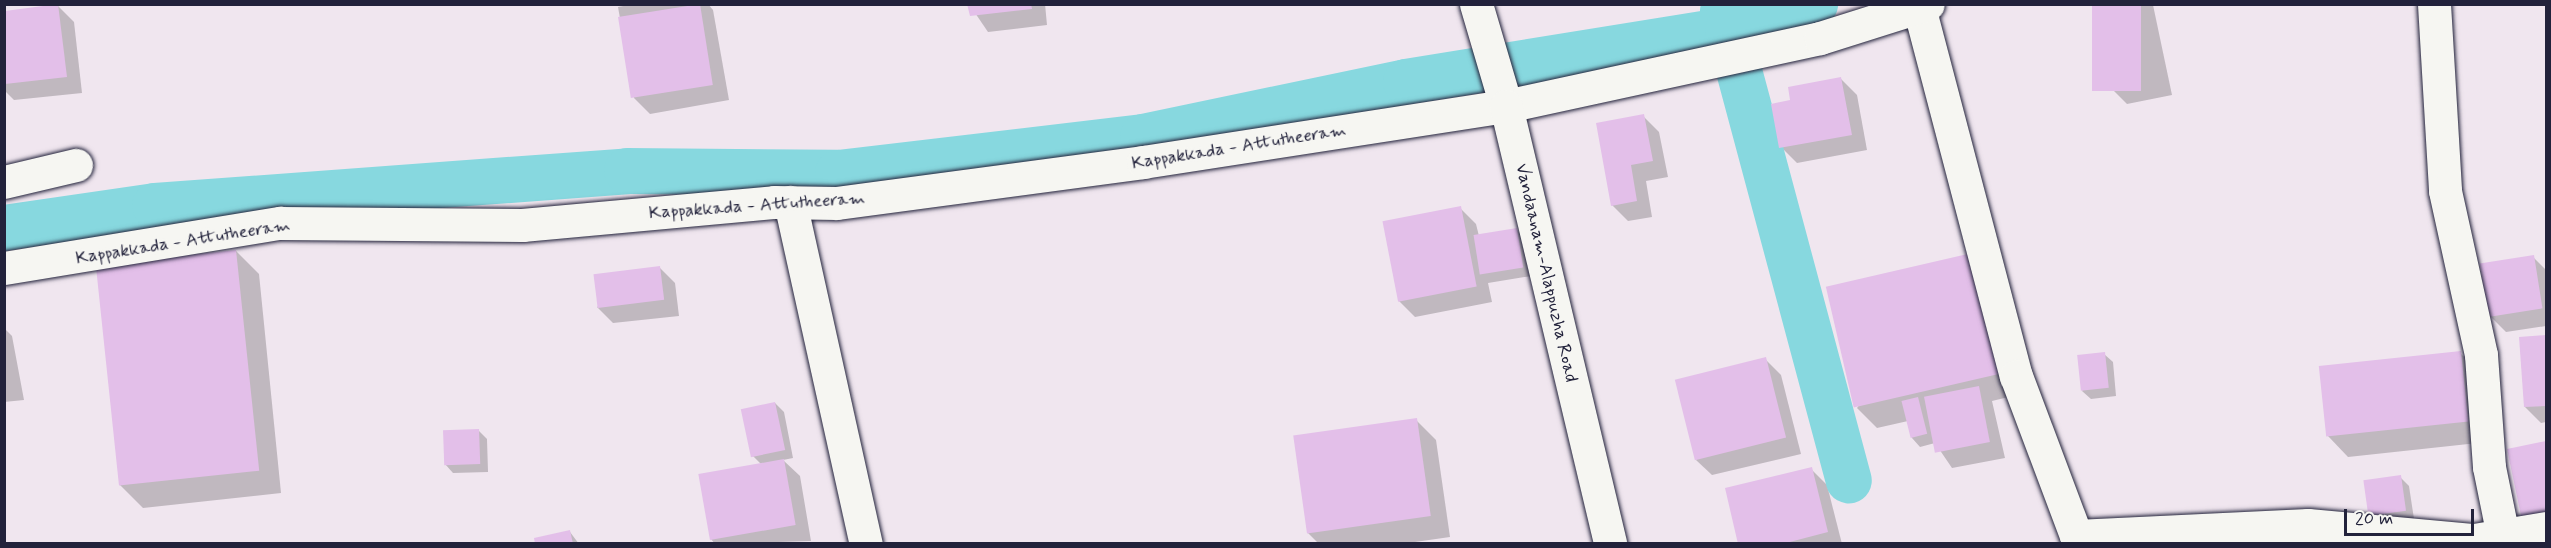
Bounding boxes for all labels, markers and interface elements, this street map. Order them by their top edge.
street label: Kappakkada - Attutheeram [1130,119,1348,175]
street label: Vandaanam-Alappuzha Road [1511,163,1581,383]
street label: Kappakkada - Attutheeram [648,188,866,224]
street label: Kappakkada - Attutheeram [74,214,292,270]
scale bar [2347,497,2478,535]
text: 20 m [2355,507,2393,531]

